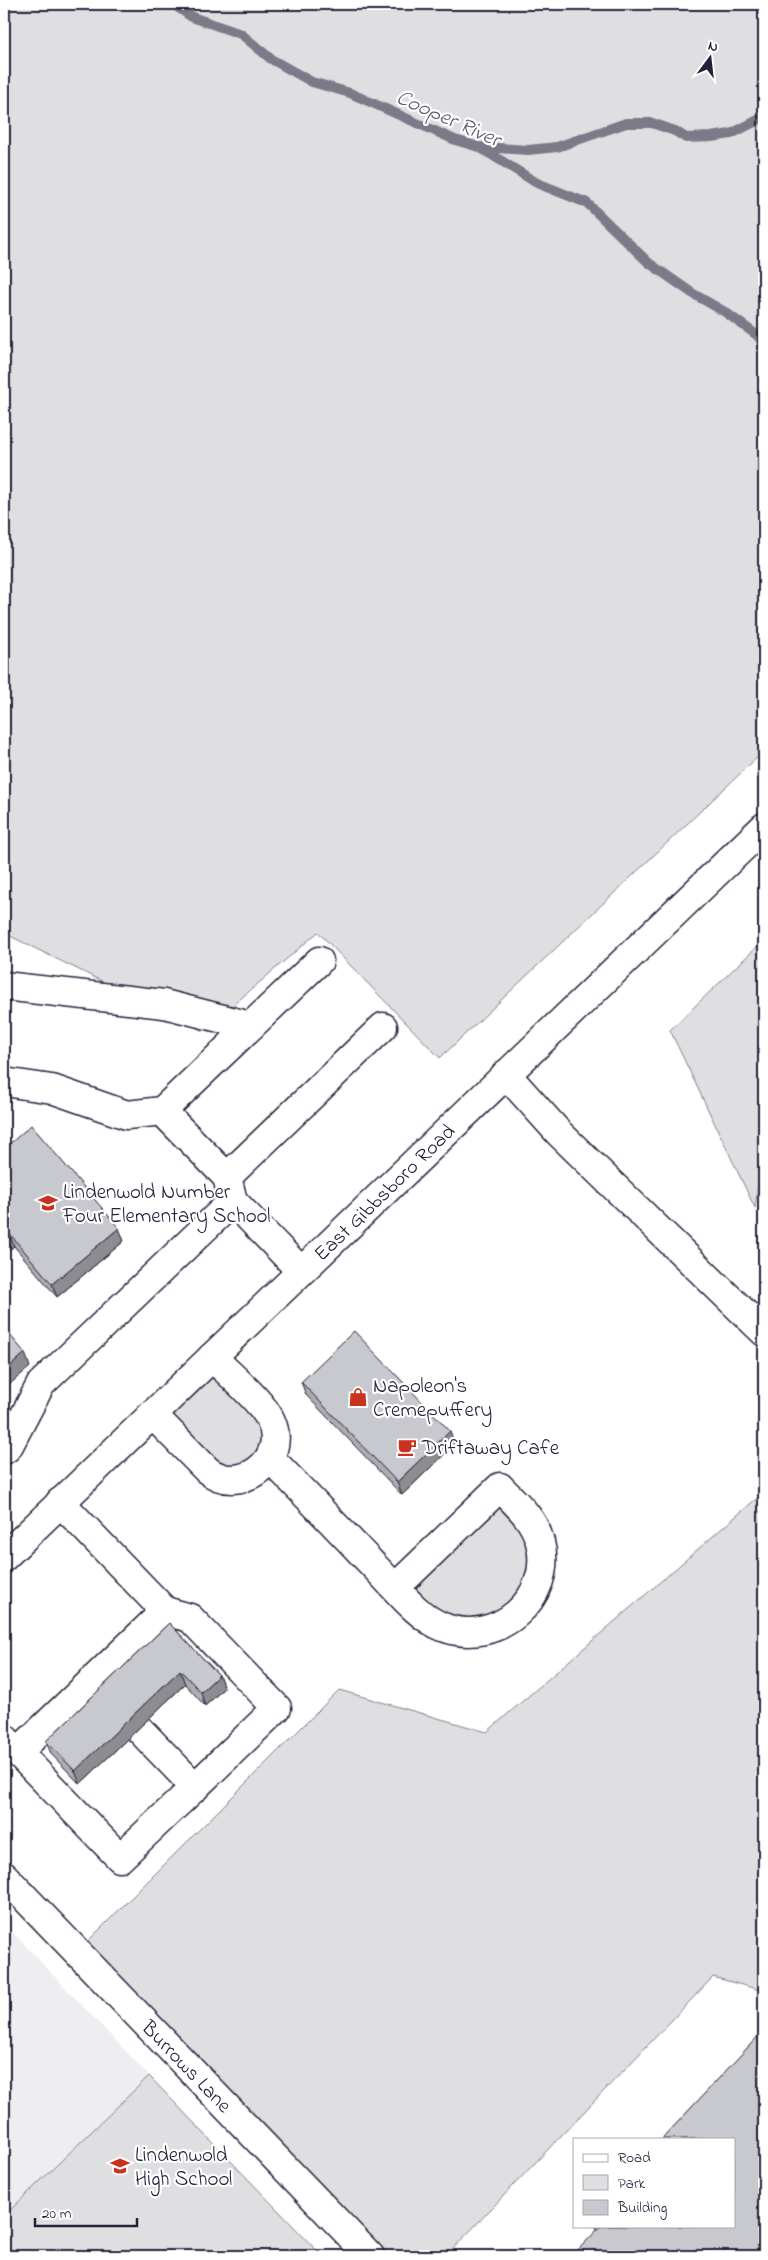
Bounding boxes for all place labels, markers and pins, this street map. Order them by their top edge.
place label: Lindenwold Number Four Elementary School [62,1178,270,1234]
school or university icon: Lindenwold Number Four Elementary School [37,1192,59,1214]
place label: Napoleon's Cremepuffery [373,1372,492,1428]
shop icon: Napoleon's Cremepuffery [347,1386,369,1408]
place label: Driftaway Cafe [421,1434,560,1466]
cafe icon: Driftaway Cafe [396,1436,418,1458]
place label: Lindenwold High School [135,2141,232,2197]
school or university icon: Lindenwold High School [109,2155,131,2177]

